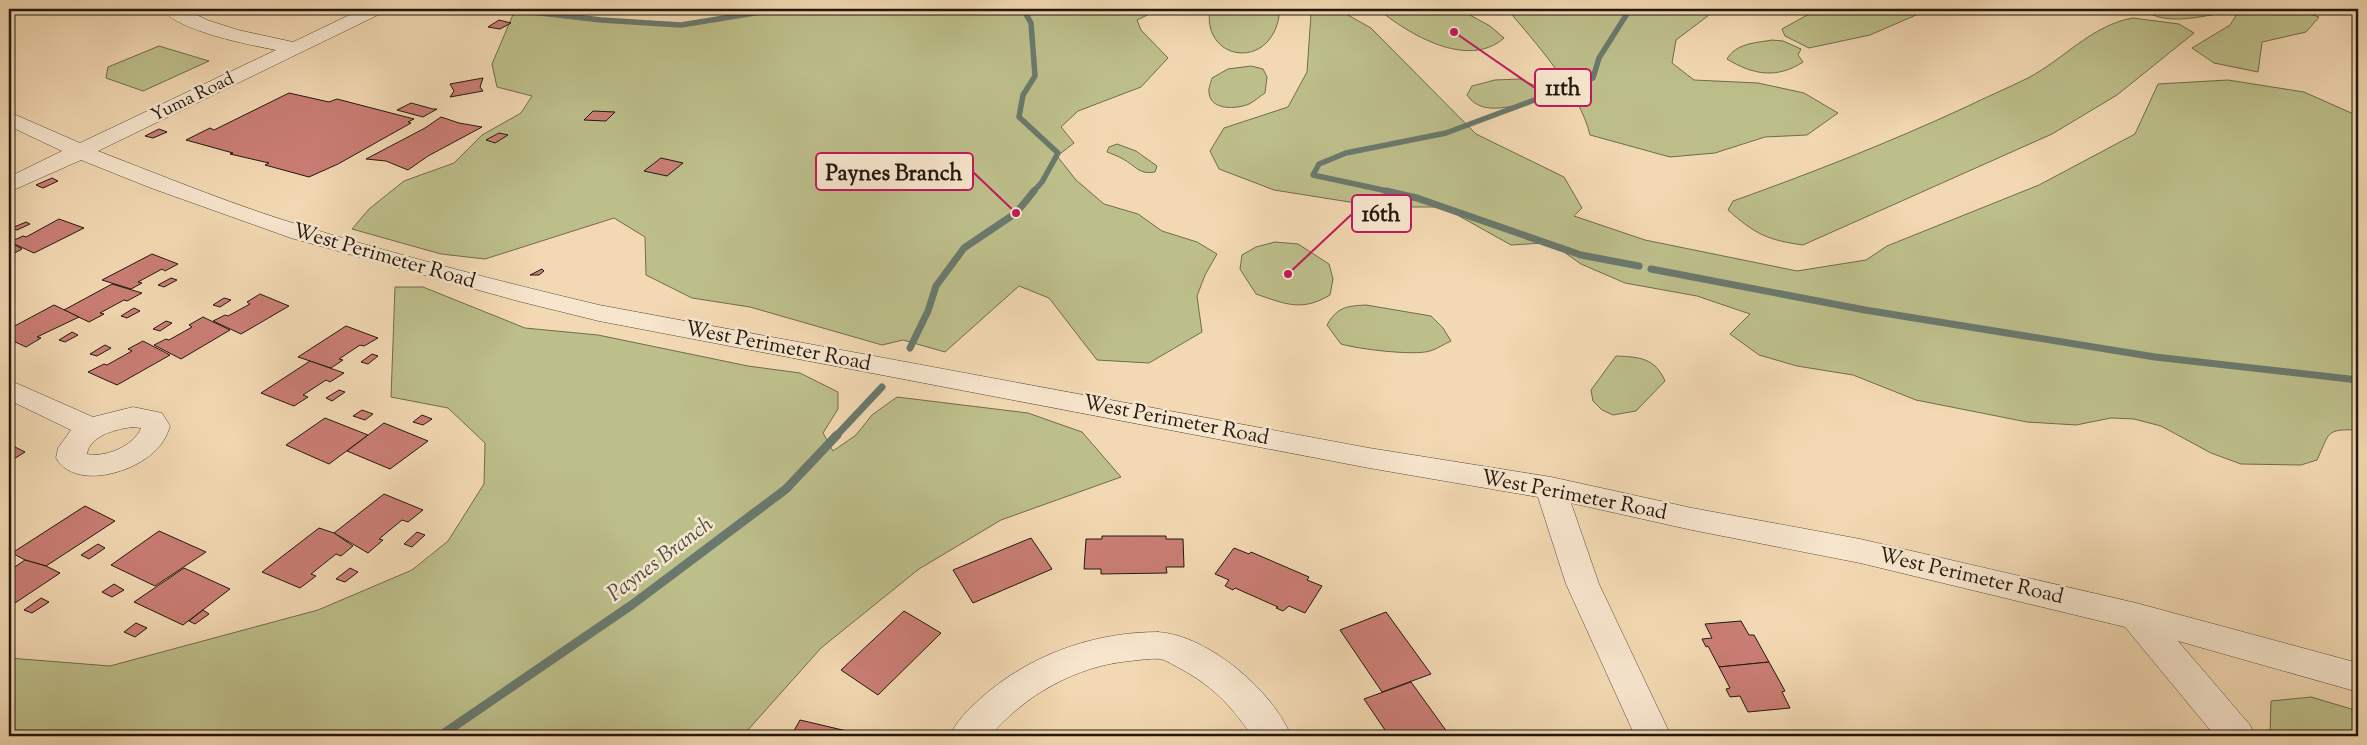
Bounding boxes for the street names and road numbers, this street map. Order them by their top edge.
street label: Yuma Road [147,67,239,129]
street label: West Perimeter Road [289,217,479,297]
street label: West Perimeter Road [682,314,874,380]
street label: West Perimeter Road [1080,388,1272,454]
street label: West Perimeter Road [1478,463,1670,529]
street label: West Perimeter Road [1876,541,2067,613]

